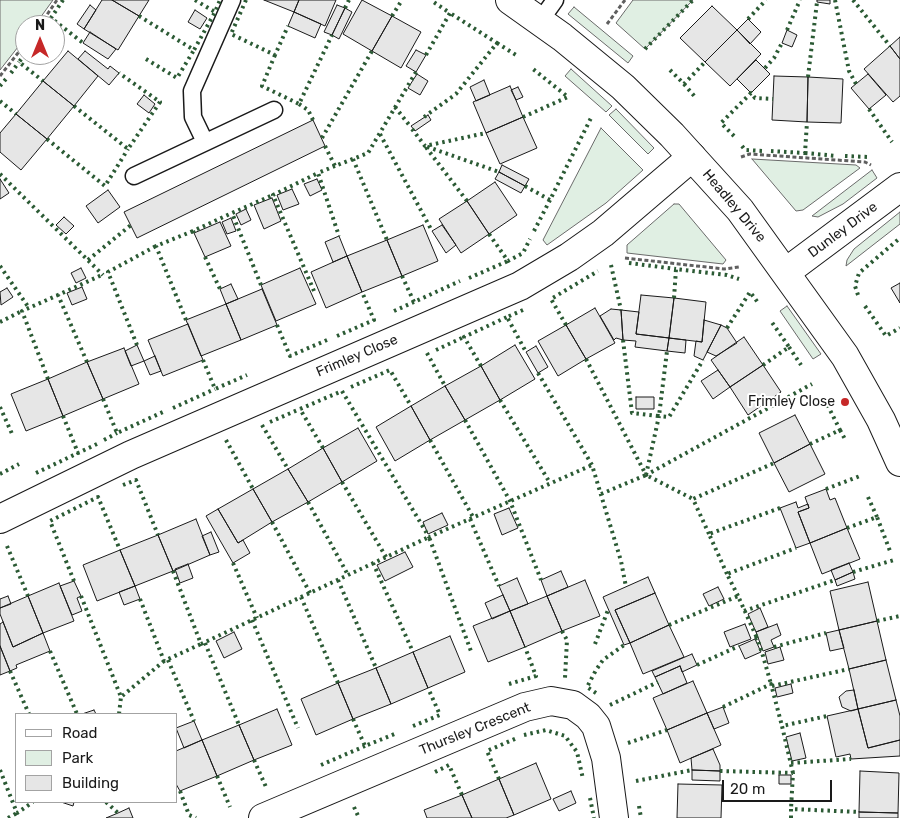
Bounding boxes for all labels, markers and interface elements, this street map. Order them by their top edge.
north arrow [15,15,65,65]
text: N [35,17,45,34]
street label: Headley Drive [699,166,769,246]
street label: Dunley Drive [805,199,881,261]
street label: Frimley Close [314,331,400,381]
place label: Frimley Close [748,394,835,410]
marker: Frimley Close [839,396,851,408]
street label: Thursley Crescent [417,699,533,759]
legend [15,713,178,803]
text: Road [62,724,98,742]
text: Park [62,749,93,767]
scale bar [725,770,835,802]
text: Building [62,774,119,792]
text: 20 m [730,780,765,798]

